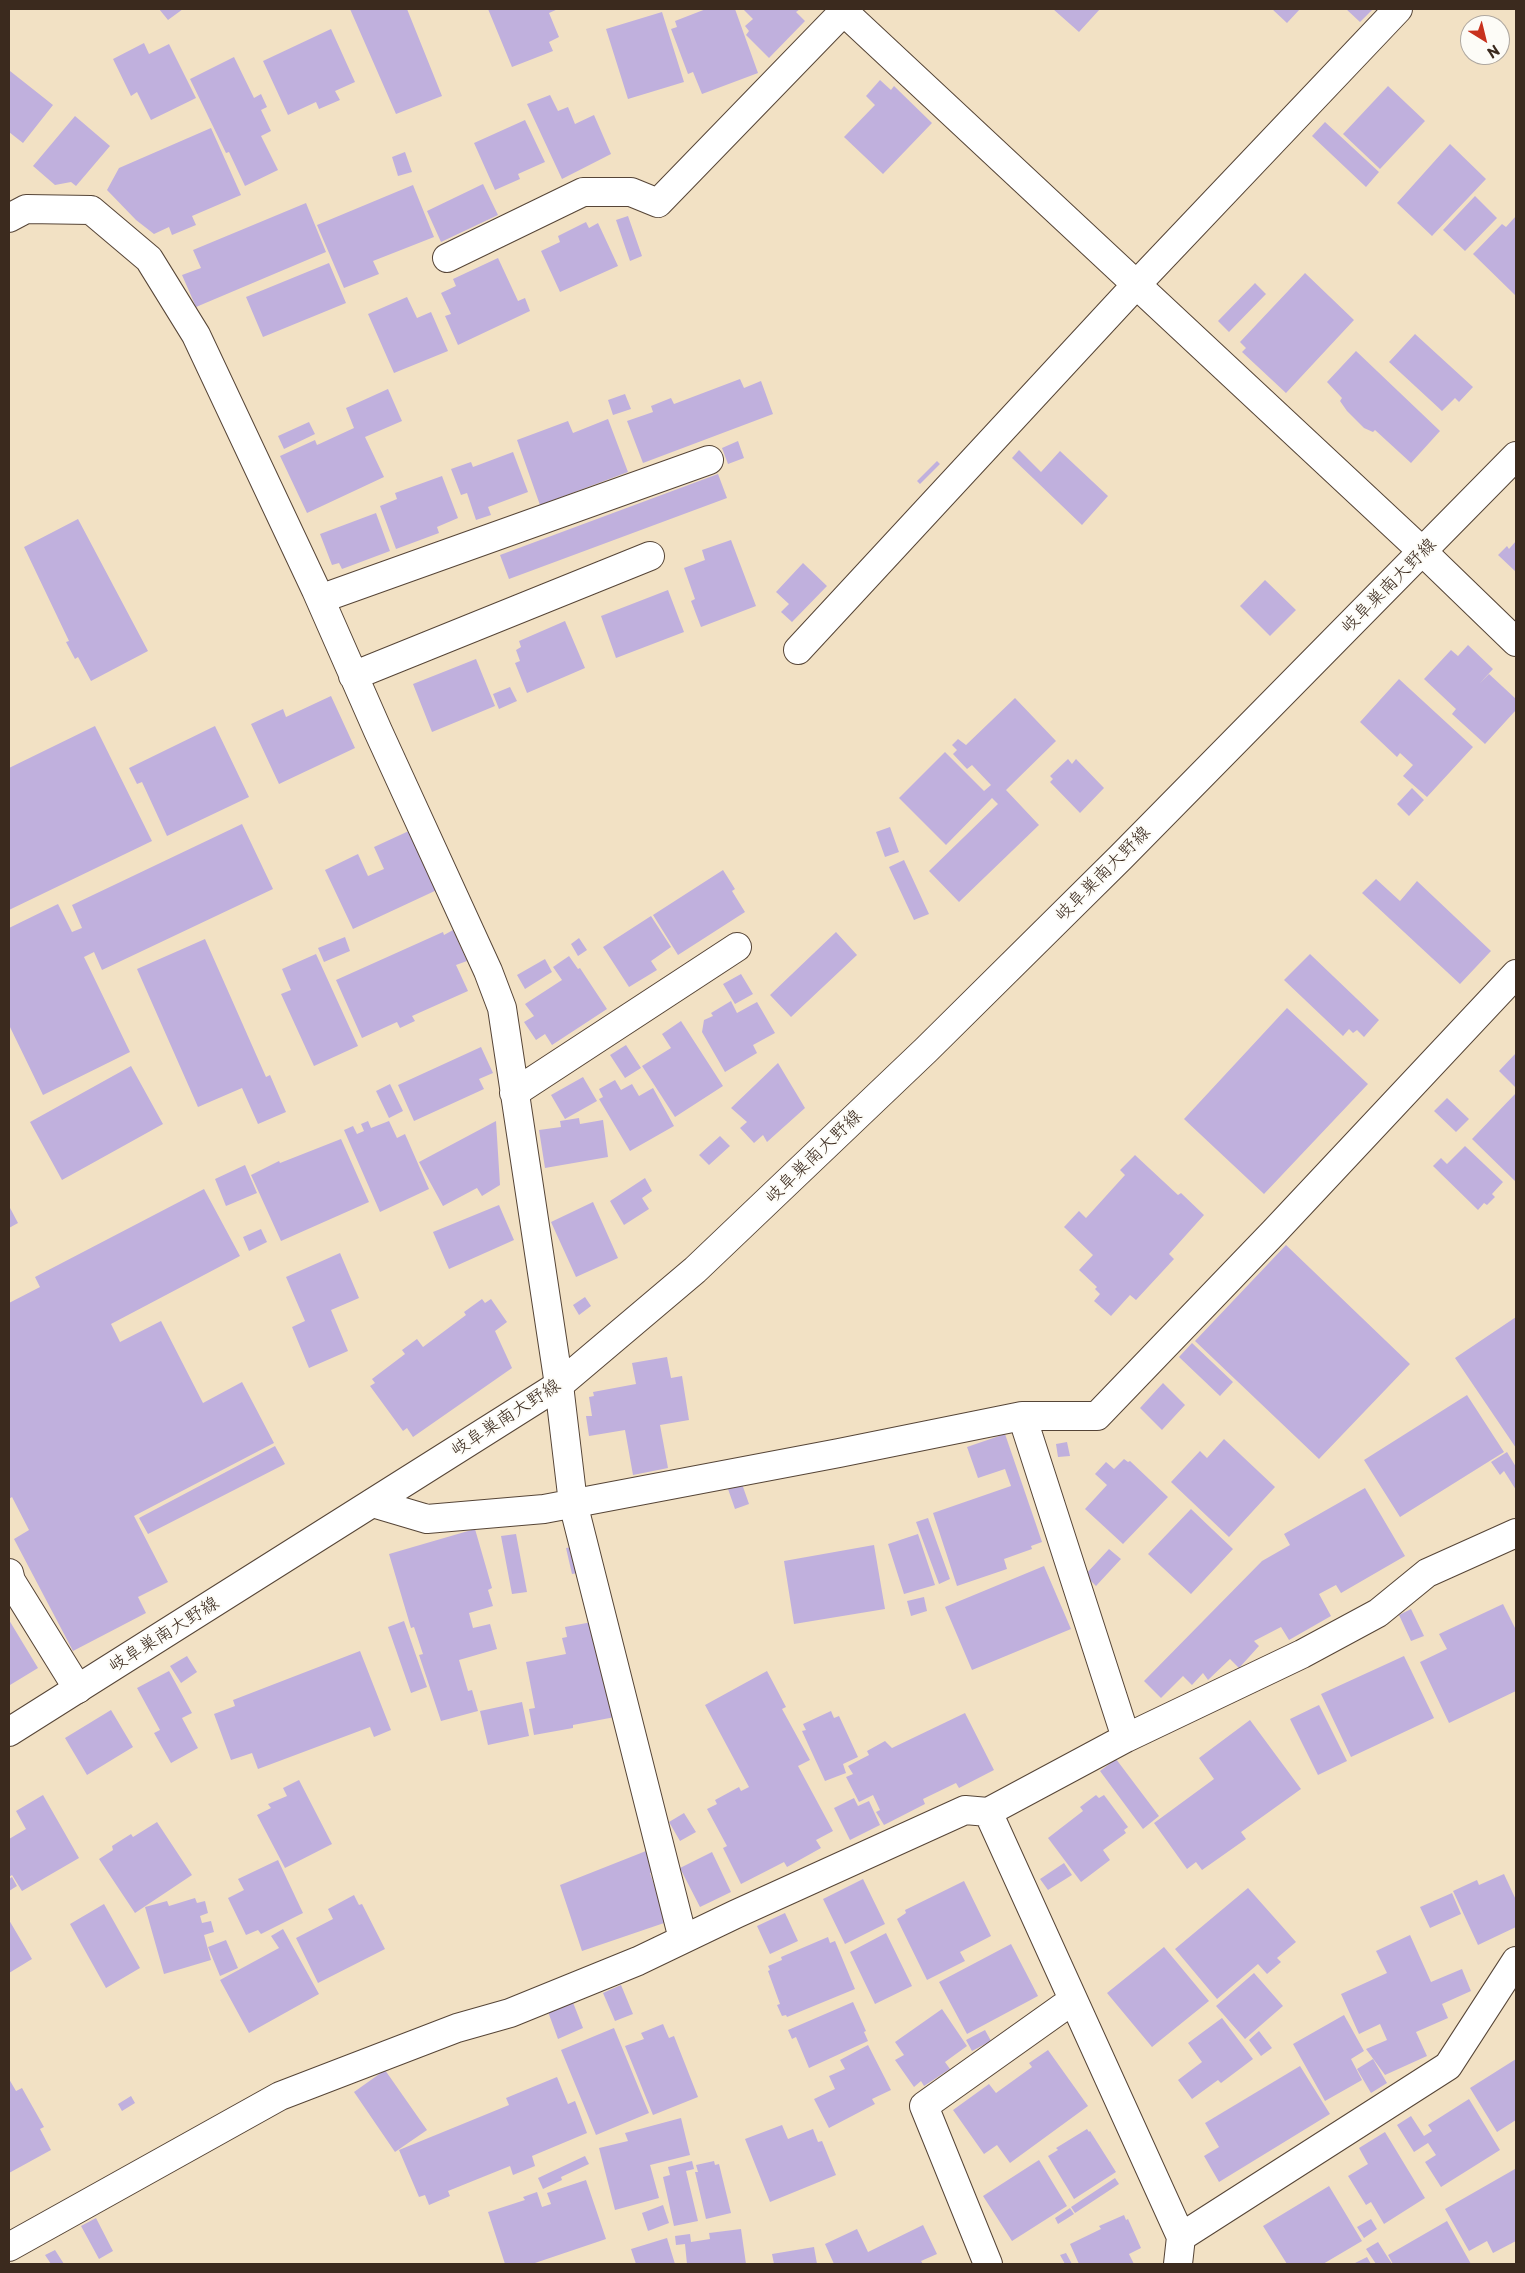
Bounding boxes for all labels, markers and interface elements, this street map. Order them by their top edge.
north arrow [1460,15,1510,65]
text: N [1483,40,1504,63]
street label: 岐阜巣南大野線 [1337,534,1441,638]
street label: 岐阜巣南大野線 [1051,822,1155,926]
street label: 岐阜巣南大野線 [761,1105,867,1209]
street label: 岐阜巣南大野線 [447,1375,565,1461]
street label: 岐阜巣南大野線 [105,1592,223,1678]

